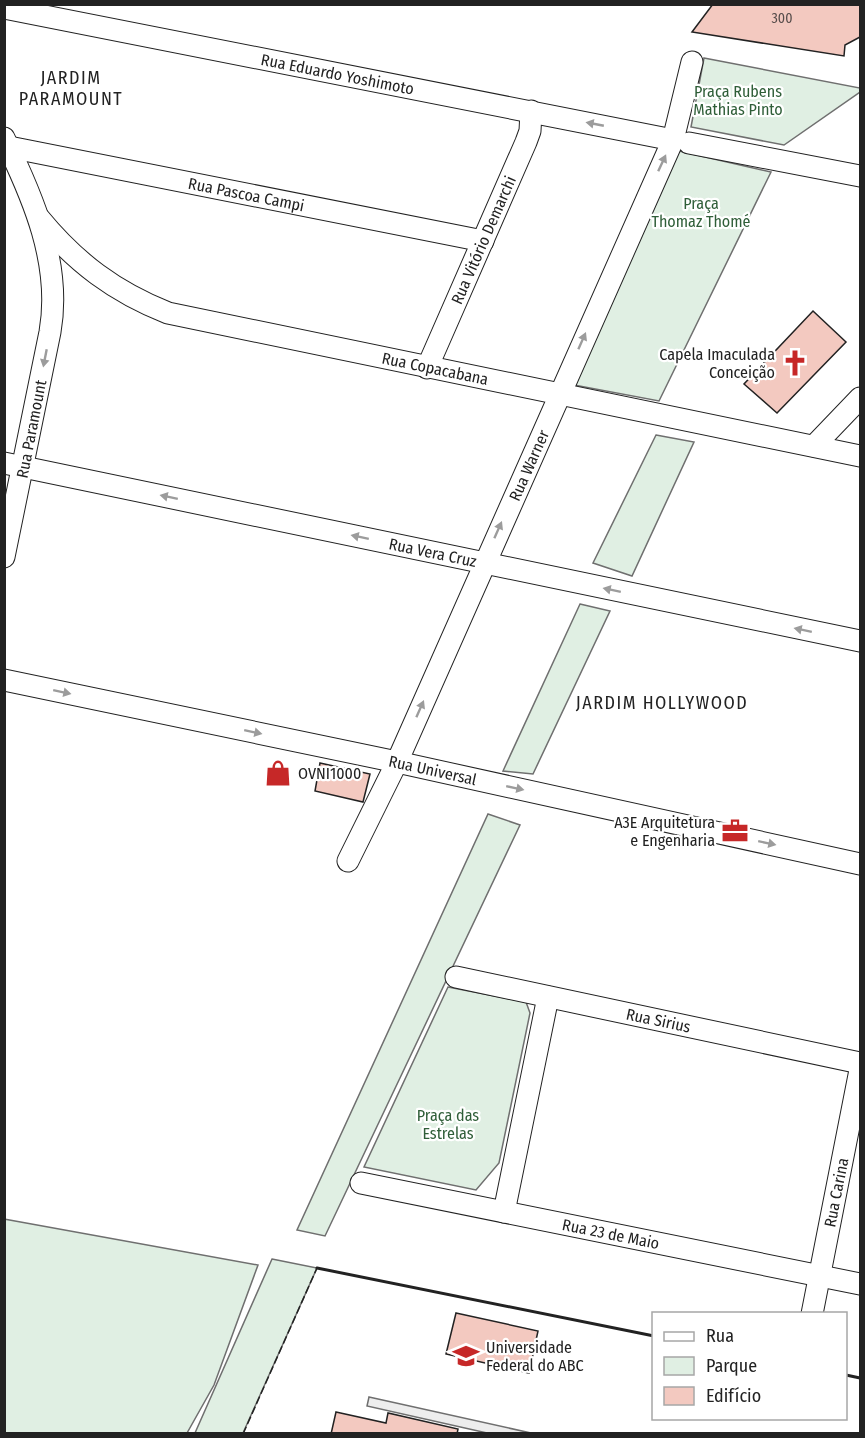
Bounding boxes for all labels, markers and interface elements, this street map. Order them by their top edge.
house number: 300 [772,10,792,27]
street label: Rua Eduardo Yoshimoto [259,50,416,99]
district label: JARDIM PARAMOUNT [19,67,123,110]
park label: Praça Rubens Mathias Pinto [693,82,783,119]
one-way arrow [585,119,604,128]
one-way arrow [657,155,666,172]
street label: Rua Vitório Demarchi [447,173,520,307]
street label: Rua Pascoa Campi [187,174,306,215]
park label: Praça Thomaz Thomé [652,194,751,231]
one-way arrow [577,332,586,349]
place label: Capela Imaculada Conceição [659,345,775,382]
one-way arrow [40,348,49,367]
street label: Rua Copacabana [380,348,490,389]
church icon: Capela Imaculada Conceição [780,348,810,378]
street label: Rua Paramount [13,378,50,480]
street label: Rua Warner [505,427,553,504]
one-way arrow [159,492,178,501]
one-way arrow [494,521,504,539]
one-way arrow [350,532,369,541]
street label: Rua Vera Cruz [387,534,478,571]
one-way arrow [603,585,622,594]
one-way arrow [794,624,813,634]
one-way arrow [52,688,71,697]
district label: JARDIM HOLLYWOOD [576,692,748,714]
one-way arrow [415,699,425,717]
one-way arrow [243,728,262,737]
street label: Rua Universal [387,751,478,789]
shop icon: OVNI1000 [263,758,293,788]
place label: OVNI1000 [298,764,361,783]
one-way arrow [506,784,525,793]
place label: A3E Arquitetura e Engenharia [614,813,715,850]
office icon: A3E Arquitetura e Engenharia [720,816,750,846]
one-way arrow [758,839,776,849]
street label: Rua Sirius [624,1004,693,1037]
park label: Praça das Estrelas [417,1106,479,1143]
street label: Rua Carina [820,1156,853,1229]
street label: Rua 23 de Maio [561,1215,661,1253]
legend [652,1312,847,1420]
text: Rua [706,1325,734,1347]
place label: Universidade Federal do ABC [486,1338,584,1375]
school or university icon: Universidade Federal do ABC [451,1341,481,1371]
text: Parque [706,1355,757,1377]
text: Edifício [706,1385,761,1407]

